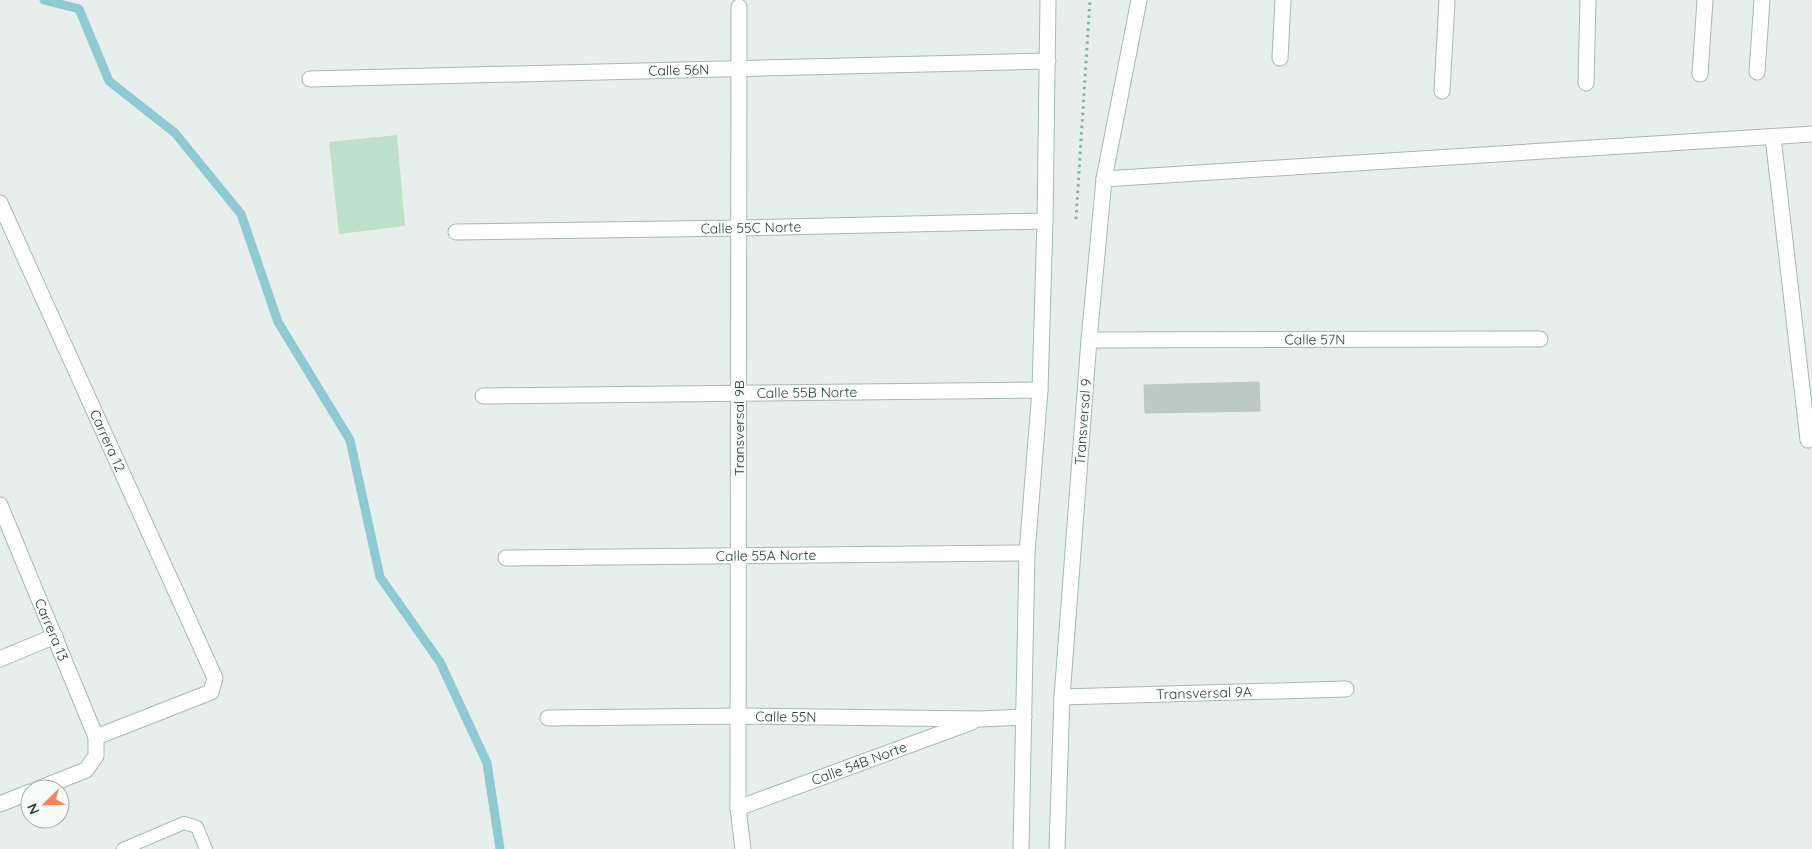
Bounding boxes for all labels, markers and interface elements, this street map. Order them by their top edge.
street label: Calle 56N [648,60,710,80]
street label: Calle 55C Norte [701,218,802,238]
street label: Calle 57N [1285,330,1345,349]
street label: Transversal 9 [1071,378,1095,466]
street label: Transversal 9B [730,380,748,476]
street label: Calle 55B Norte [757,383,857,402]
street label: Carrera 12 [86,407,130,475]
street label: Calle 55A Norte [716,546,816,565]
street label: Carrera 13 [31,596,73,664]
street label: Transversal 9A [1156,683,1252,703]
street label: Calle 55N [755,707,817,726]
street label: Calle 54B Norte [809,738,909,789]
north arrow [20,779,70,829]
text: N [23,801,43,817]

